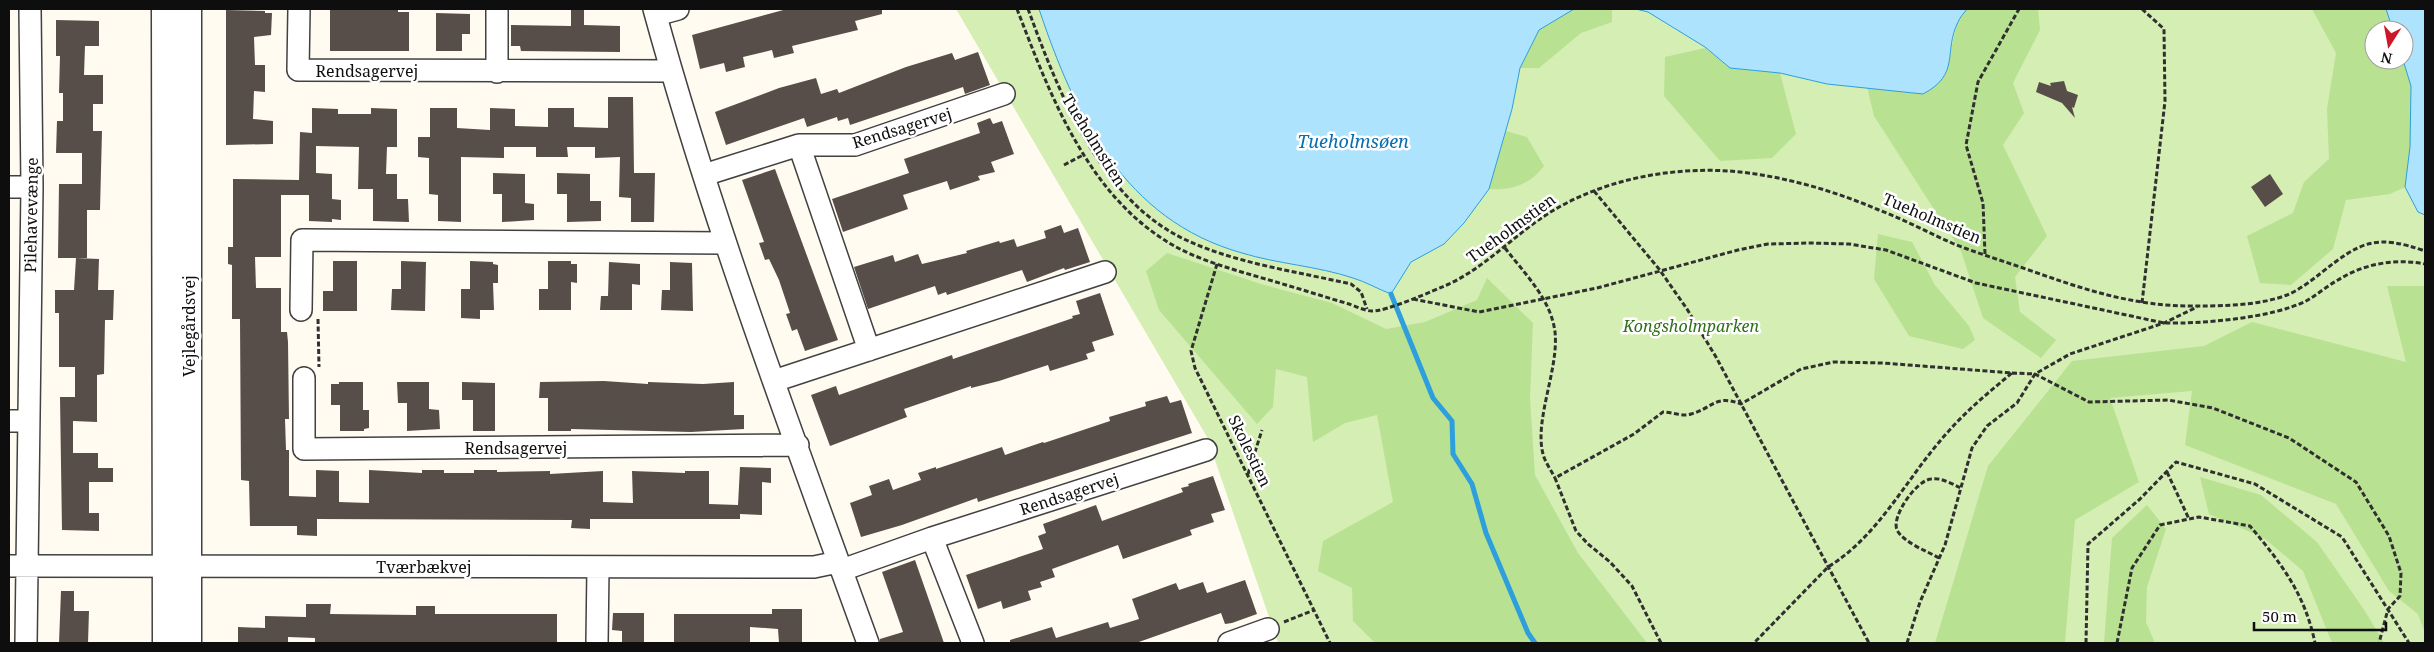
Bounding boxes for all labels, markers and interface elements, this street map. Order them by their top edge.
north arrow [2364,20,2414,70]
text: N [2379,48,2394,69]
street label: Rendsagervej [316,60,418,82]
street label: Tueholmstien [1057,90,1131,190]
street label: Rendsagervej [850,102,954,154]
water label: Tueholmsøen [1297,129,1409,153]
street label: Pilehavevænge [19,157,43,273]
street label: Tueholmstien [1879,187,1985,249]
street label: Tueholmstien [1462,188,1560,268]
street label: Vejlegårdsvej [178,275,200,377]
park label: Kongsholmparken [1622,315,1759,337]
street label: Skolestien [1223,411,1277,491]
street label: Rendsagervej [465,437,567,459]
street label: Rendsagervej [1017,468,1121,520]
street label: Tværbækvej [376,556,472,578]
scale bar [2254,600,2386,632]
text: 50 m [2262,606,2297,626]

